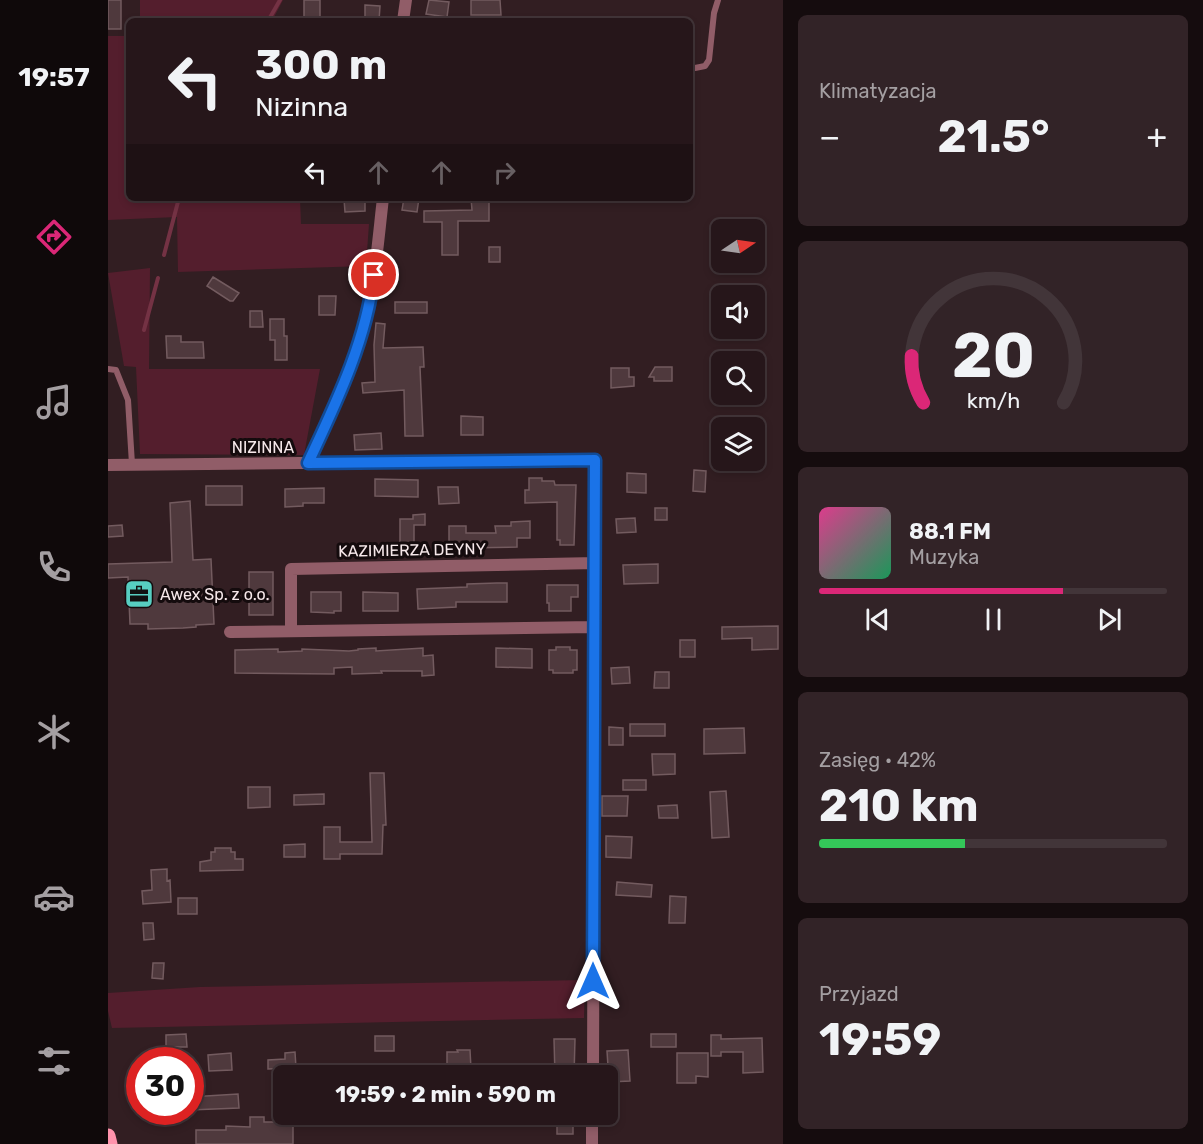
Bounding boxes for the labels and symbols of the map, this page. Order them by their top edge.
north arrow [711,219,765,273]
pin [348,249,399,300]
street label: NIZINNA [232,438,294,457]
street label: KAZIMIERZA DEYNY [338,539,486,561]
office icon: Awex Sp. z o.o. [123,578,155,610]
place label: Awex Sp. z o.o. [160,585,270,604]
position arrow [561,949,625,1013]
speed limit sign: 30 [126,1047,204,1125]

